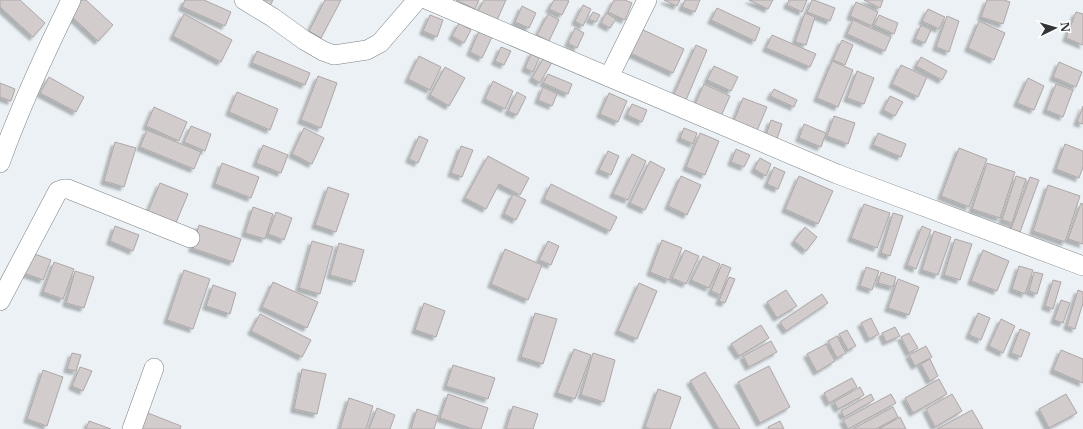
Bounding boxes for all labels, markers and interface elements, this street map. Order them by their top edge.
north arrow [1035,8,1075,48]
text: N [1058,21,1072,34]

